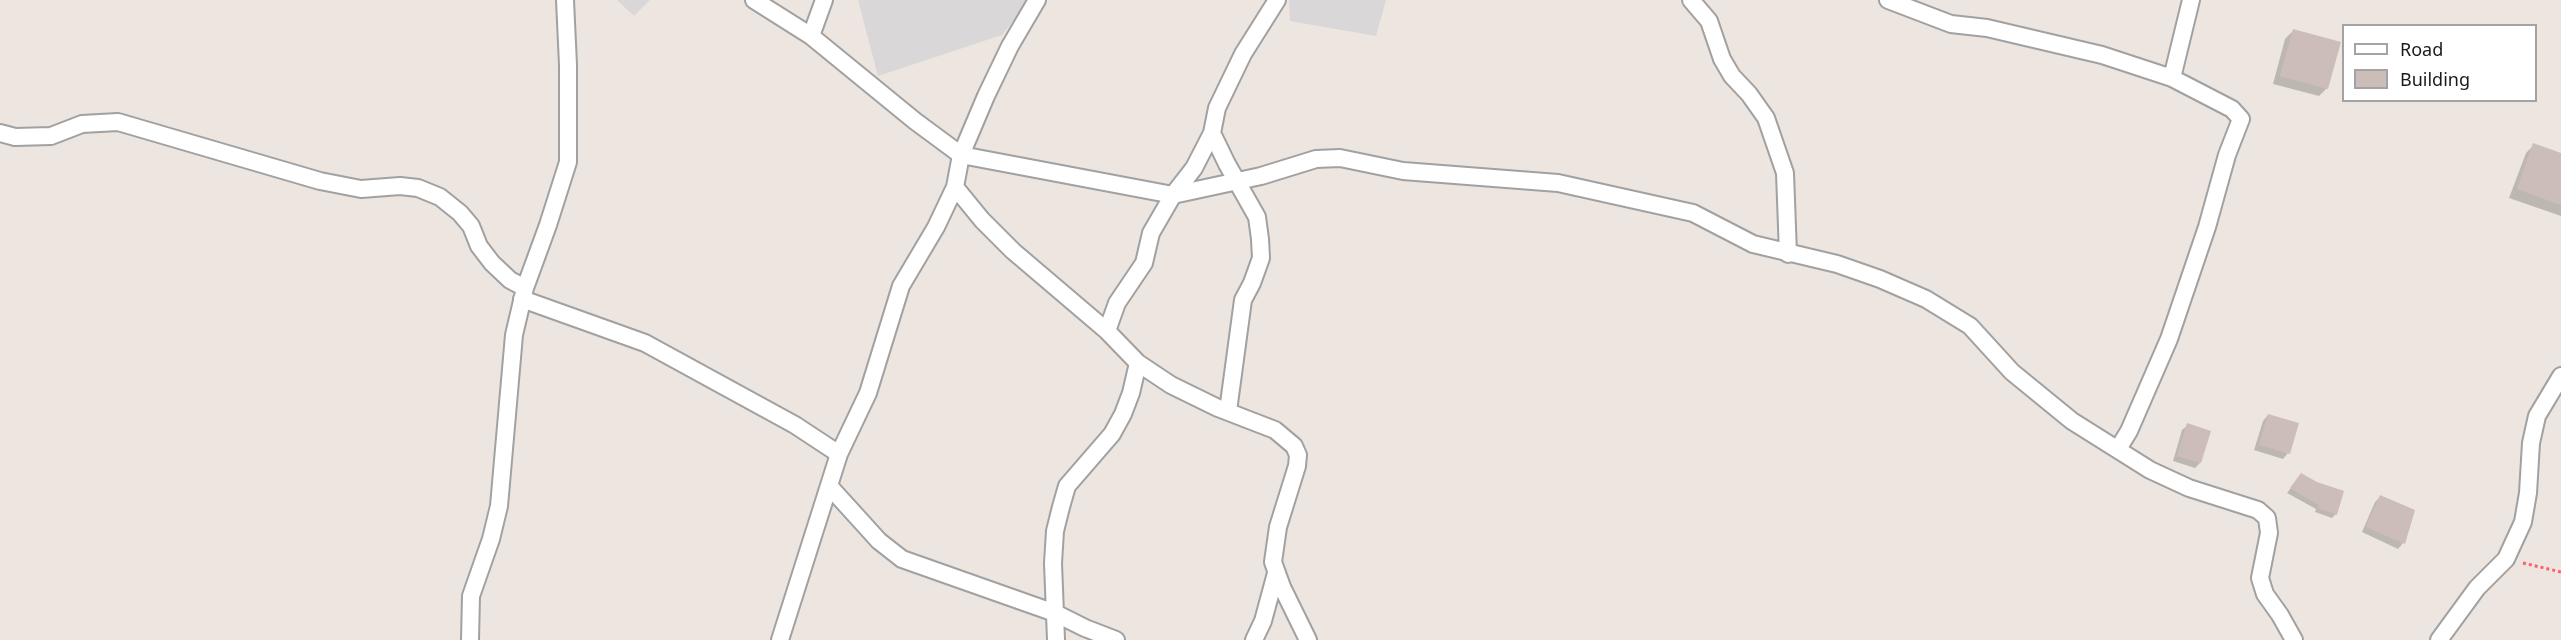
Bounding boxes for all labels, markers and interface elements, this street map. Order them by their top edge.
legend [2342,24,2537,102]
text: Road [2400,37,2443,61]
text: Building [2400,67,2470,91]

